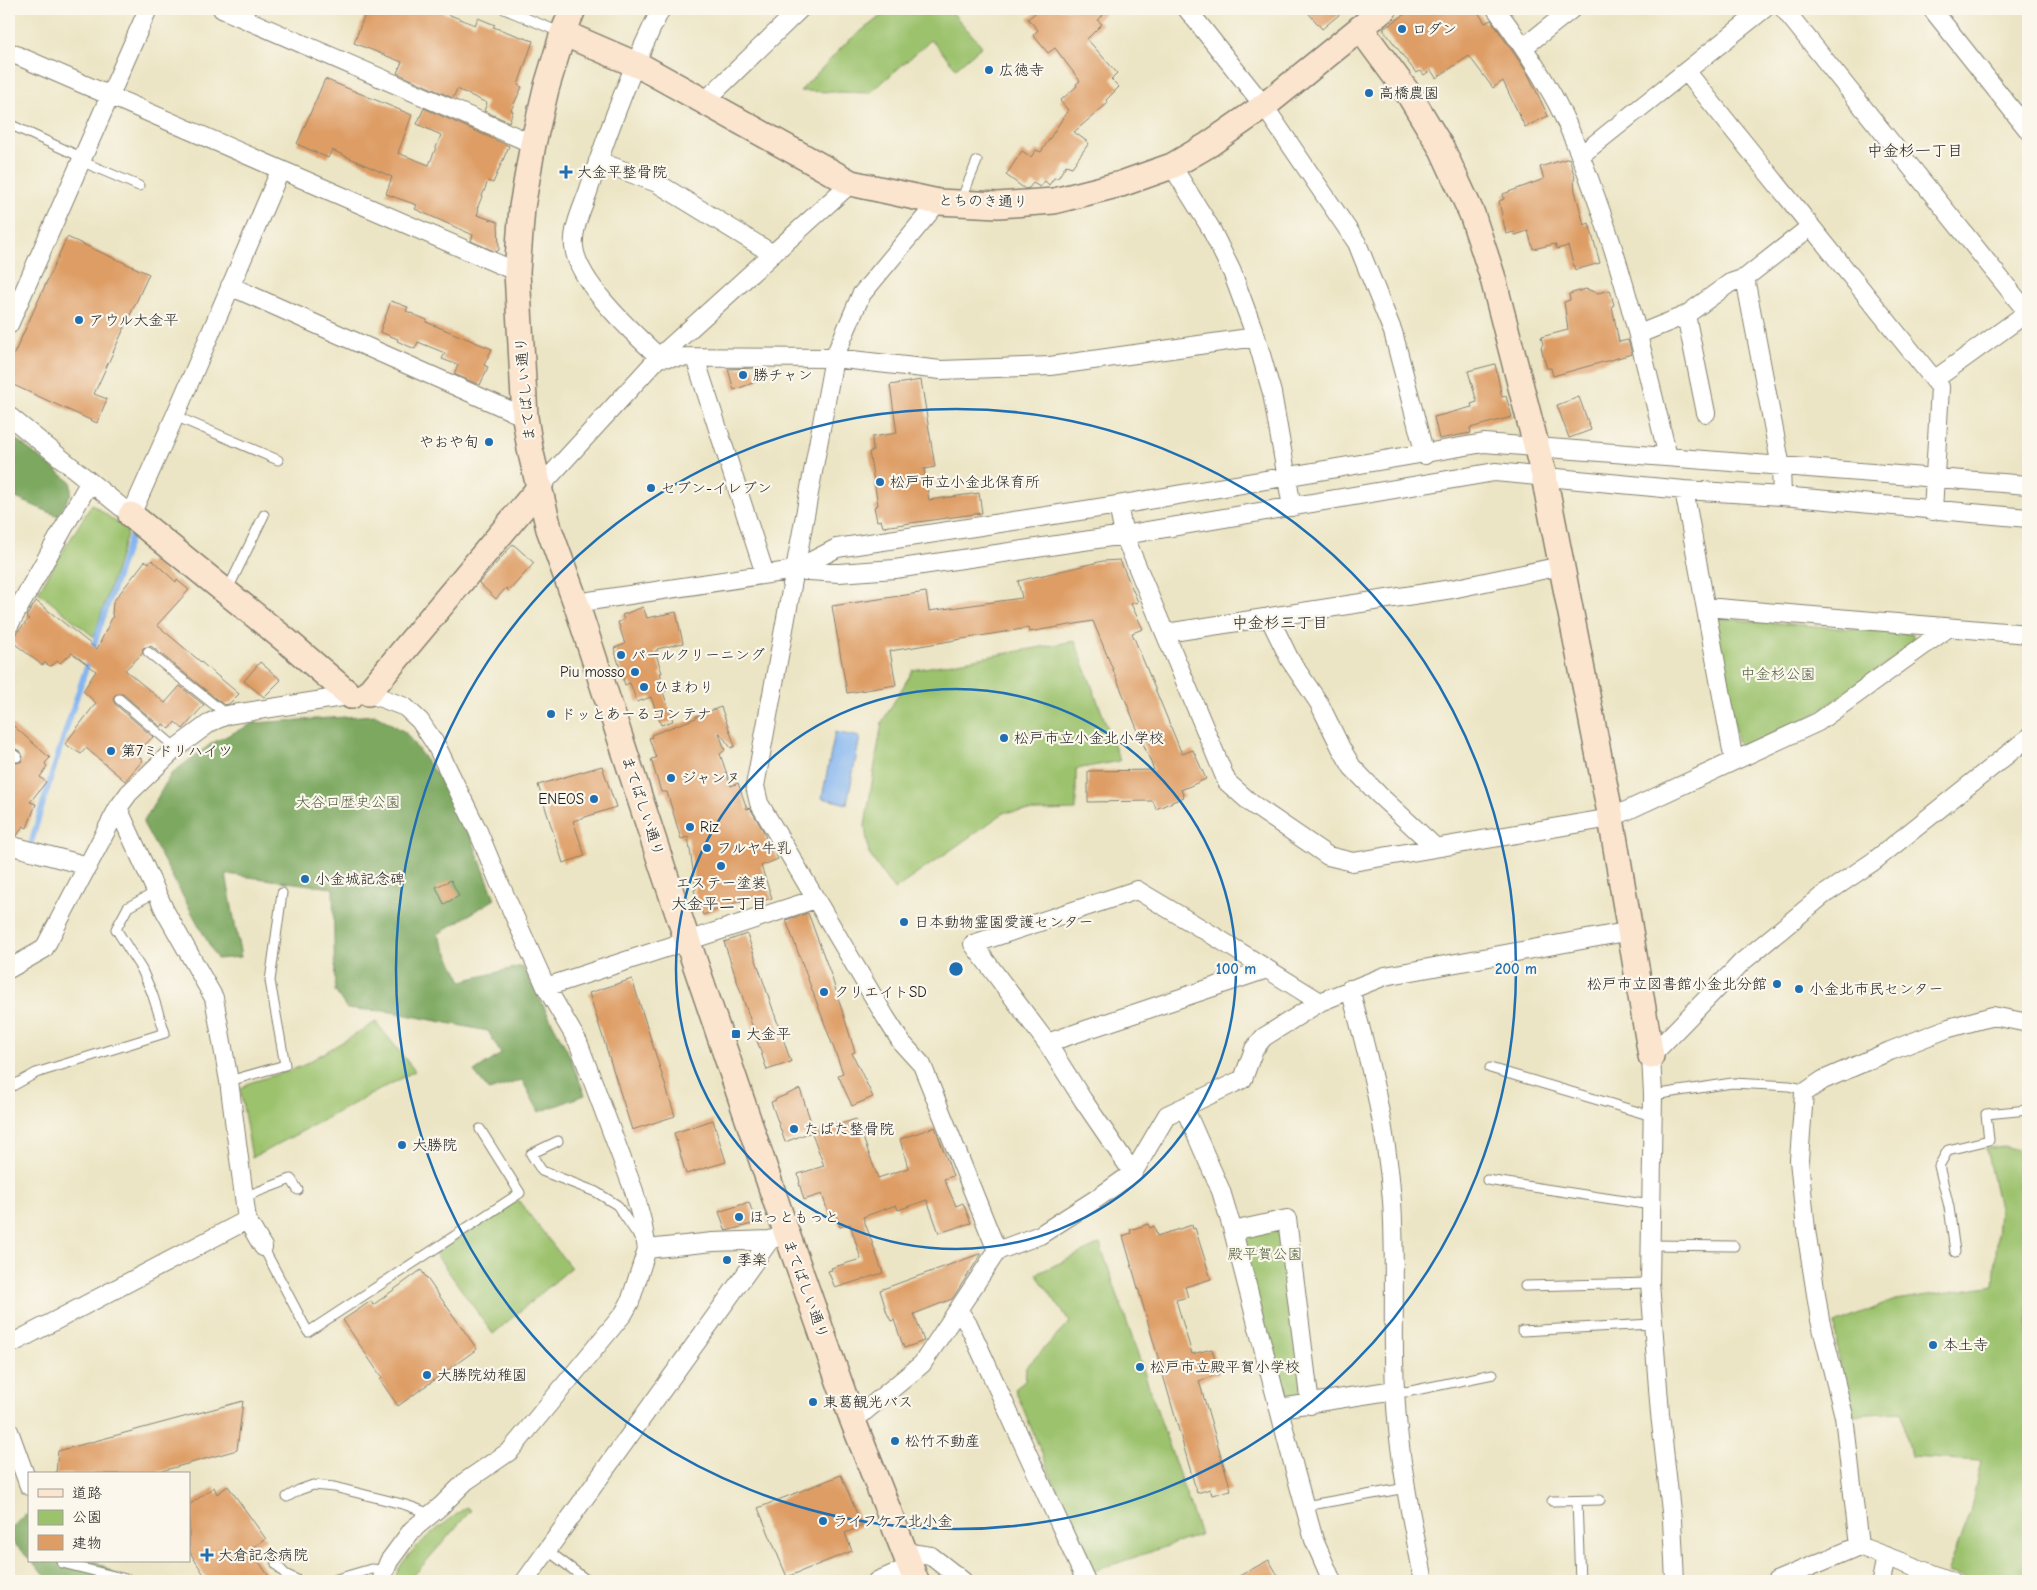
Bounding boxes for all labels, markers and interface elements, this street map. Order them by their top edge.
place label: ロダン [1412,20,1457,38]
marker: ロダン [1396,23,1408,35]
place label: 広徳寺 [999,61,1044,79]
marker: 広徳寺 [983,64,995,76]
place label: 高橋農園 [1379,84,1439,102]
marker: 高橋農園 [1363,87,1375,99]
district label: 中金杉一丁目 [1867,142,1963,160]
place label: 大金平整骨院 [577,163,667,181]
marker: 大金平整骨院 [559,165,573,179]
street label: とちのき通り [938,191,1028,211]
place label: アウル大金平 [89,311,178,329]
marker: アウル大金平 [73,314,85,326]
street label: まてばしい通り [511,336,539,442]
place label: 勝チャン [753,366,813,384]
marker: 勝チャン [737,369,749,381]
place label: やおや旬 [419,433,479,451]
marker: やおや旬 [483,436,495,448]
place label: 松戸市立小金北保育所 [890,473,1040,491]
marker: 松戸市立小金北保育所 [874,476,886,488]
place label: セブン-イレブン [661,479,772,497]
marker: セブン-イレブン [645,482,657,494]
district label: 中金杉三丁目 [1232,614,1328,632]
place label: パールクリーニング [631,646,765,664]
marker: パールクリーニング [615,649,627,661]
place label: Piu mosso [560,663,625,681]
park label: 中金杉公園 [1740,665,1816,683]
marker: Piu mosso [629,666,641,678]
place label: ひまわり [654,678,714,696]
marker: ひまわり [638,681,650,693]
place label: ドッとあーるコンテナ [561,705,712,723]
marker: ドッとあーるコンテナ [545,708,557,720]
place label: 松戸市立小金北小学校 [1014,729,1164,747]
marker: 松戸市立小金北小学校 [998,732,1010,744]
place label: 第7ミドリハイツ [121,742,233,760]
marker: 第7ミドリハイツ [105,745,117,757]
street label: まてばしい通り [618,753,668,859]
place label: ジャンヌ [681,769,740,787]
marker: ジャンヌ [665,772,677,784]
place label: ENEOS [538,790,584,808]
park label: 大谷口歴史公園 [295,793,401,811]
marker: ENEOS [588,793,600,805]
place label: Riz [700,818,719,836]
marker: Riz [684,821,696,833]
place label: フルヤ牛乳 [717,839,791,857]
marker: フルヤ牛乳 [701,842,713,854]
marker: エステー塗装 [715,860,727,872]
place label: 小金城記念碑 [315,870,405,888]
marker: 小金城記念碑 [299,873,311,885]
place label: エステー塗装 [676,874,766,892]
district label: 大金平二丁目 [671,895,767,913]
place label: 日本動物霊園愛護センター [914,913,1093,931]
marker: 日本動物霊園愛護センター [898,916,910,928]
centre of rings [947,960,965,978]
text: 100 m [1216,960,1256,978]
text: 200 m [1495,960,1537,978]
place label: 松戸市立図書館小金北分館 [1587,975,1767,993]
marker: 松戸市立図書館小金北分館 [1771,978,1783,990]
place label: 小金北市民センター [1809,980,1943,998]
place label: クリエイトSD [834,983,927,1001]
marker: 小金北市民センター [1793,983,1805,995]
marker: クリエイトSD [818,986,830,998]
place label: 大金平 [746,1025,791,1043]
marker: 大金平 [730,1028,742,1040]
place label: たばた整骨院 [804,1120,894,1138]
marker: たばた整骨院 [788,1123,800,1135]
place label: 大勝院 [412,1136,457,1154]
marker: 大勝院 [396,1139,408,1151]
place label: ほっともっと [749,1208,839,1226]
marker: ほっともっと [733,1211,745,1223]
street label: まてばしい通り [780,1237,832,1341]
park label: 殿平賀公園 [1227,1245,1303,1263]
place label: 季楽 [737,1251,767,1269]
marker: 季楽 [721,1254,733,1266]
place label: 本土寺 [1943,1336,1988,1354]
marker: 本土寺 [1927,1339,1939,1351]
place label: 松戸市立殿平賀小学校 [1150,1358,1300,1376]
marker: 松戸市立殿平賀小学校 [1134,1361,1146,1373]
place label: 大勝院幼稚園 [437,1366,527,1384]
marker: 大勝院幼稚園 [421,1369,433,1381]
place label: 東葛観光バス [823,1393,913,1411]
marker: 東葛観光バス [807,1396,819,1408]
place label: 松竹不動産 [905,1432,980,1450]
marker: 松竹不動産 [889,1435,901,1447]
legend [28,1472,190,1562]
text: 道路 [72,1484,102,1502]
text: 公園 [72,1508,102,1526]
place label: ライフケア北小金 [833,1512,952,1530]
marker: ライフケア北小金 [817,1515,829,1527]
text: 建物 [72,1534,102,1552]
place label: 大倉記念病院 [218,1546,308,1564]
marker: 大倉記念病院 [200,1548,214,1562]

